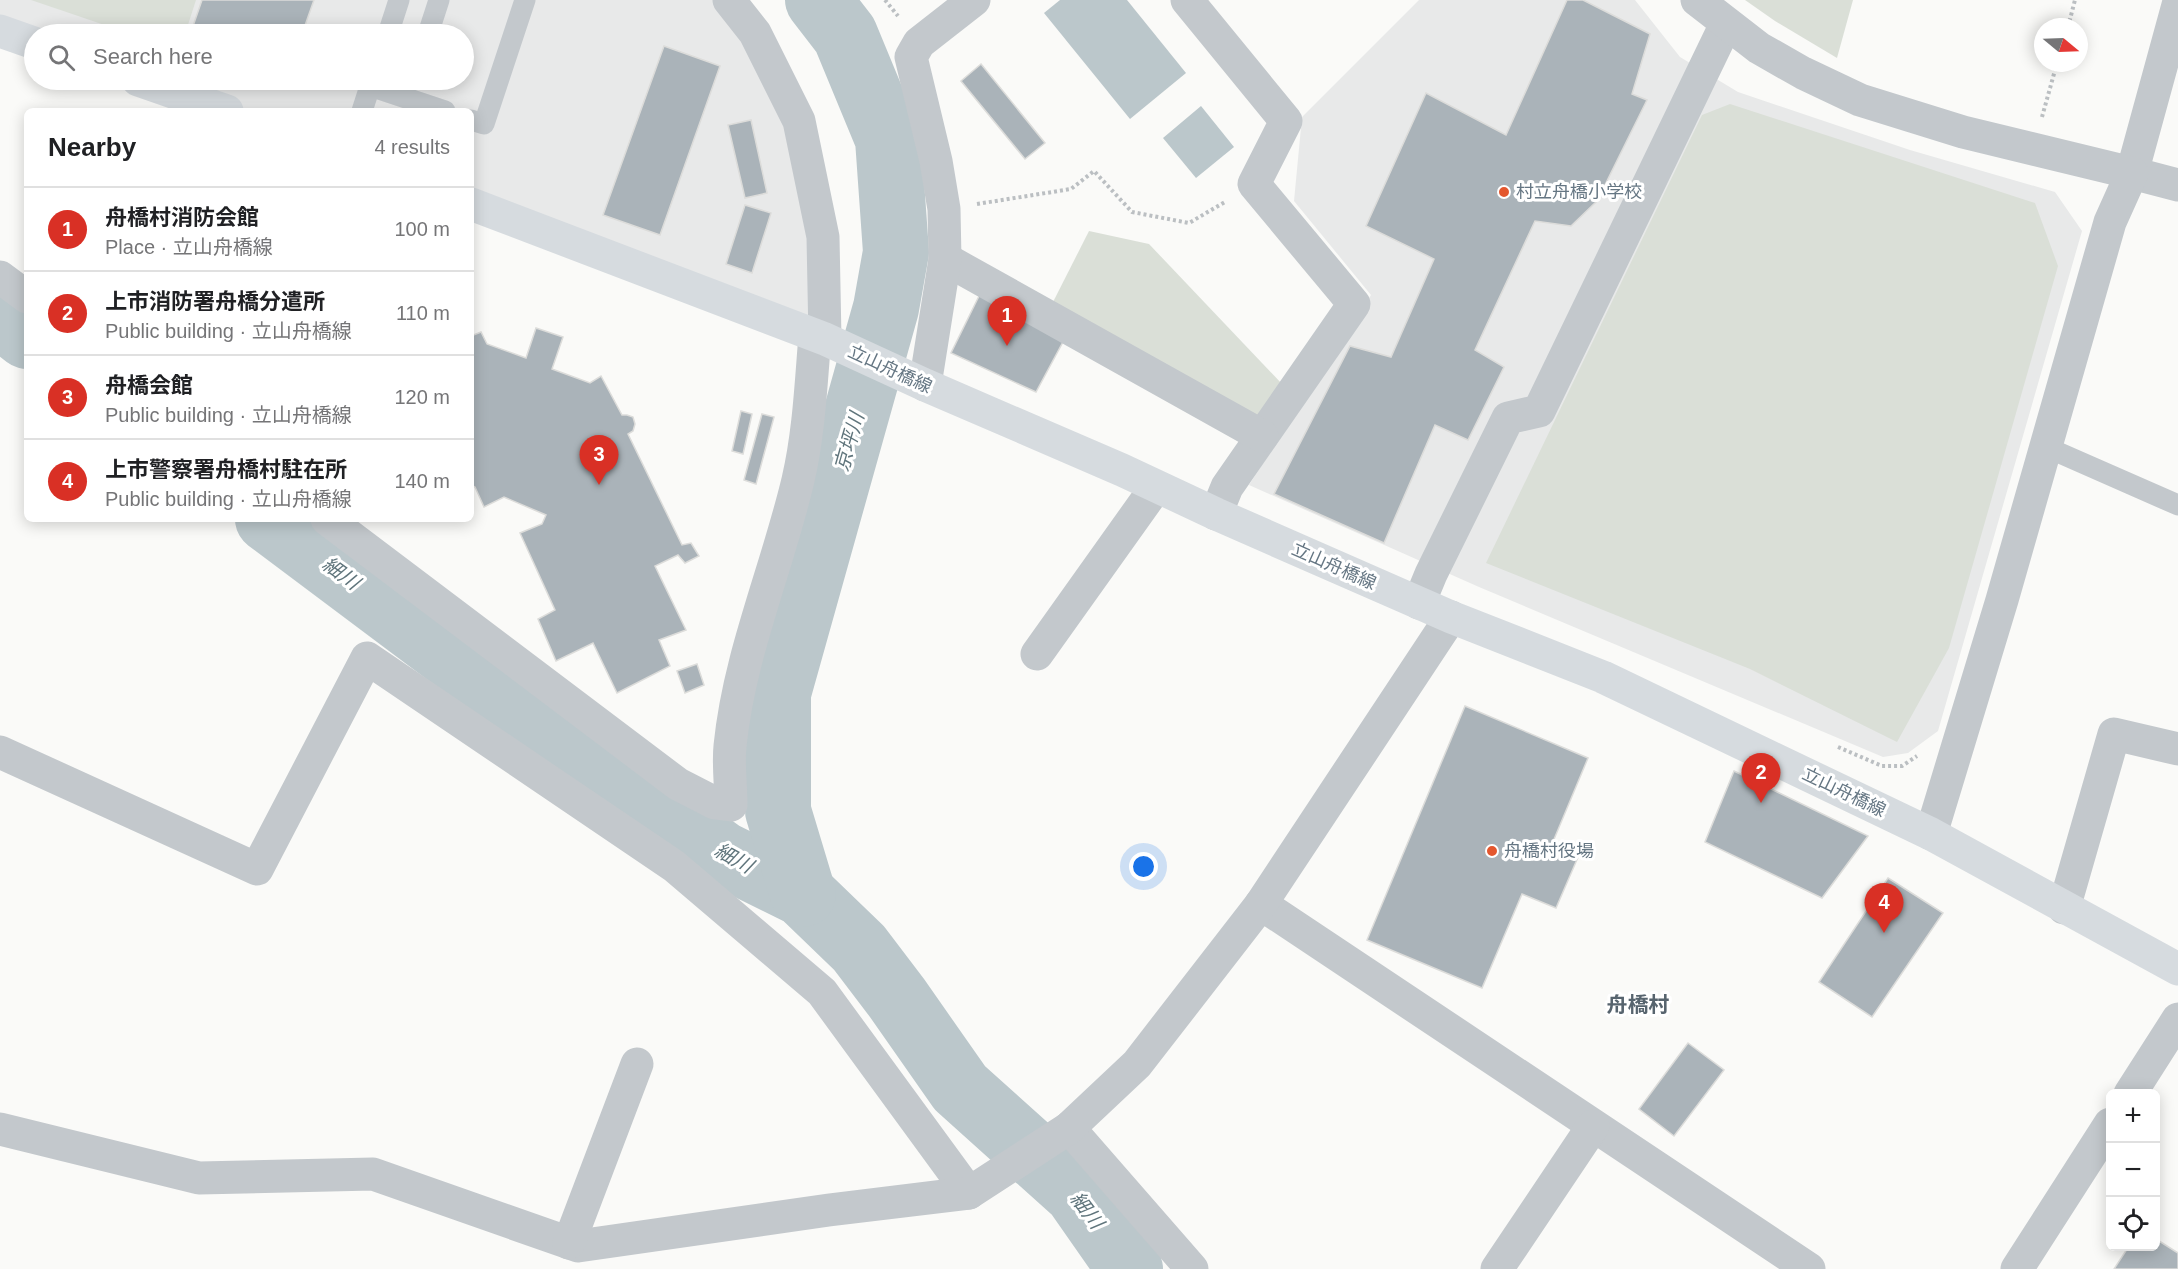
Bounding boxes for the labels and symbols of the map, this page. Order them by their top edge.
north arrow [2034,18,2088,72]
place label: 村立舟橋小学校 [1516,182,1642,202]
marker: 村立舟橋小学校 [1497,185,1511,199]
pin: 1 [988,296,1026,346]
street label: 立山舟橋線 [845,341,935,397]
water label: 京坪川 [830,408,868,474]
pin: 3 [580,436,618,485]
street label: 立山舟橋線 [1289,539,1379,593]
water label: 細川 [318,552,365,595]
pin: 2 [1742,754,1780,803]
street label: 立山舟橋線 [1799,763,1889,821]
water label: 細川 [711,839,759,878]
place label: 舟橋村役場 [1504,841,1594,861]
marker: 舟橋村役場 [1485,844,1499,858]
your location [1129,852,1158,881]
pin: 4 [1864,884,1904,933]
district label: 舟橋村 [1607,993,1670,1016]
water label: 細川 [1066,1187,1109,1234]

